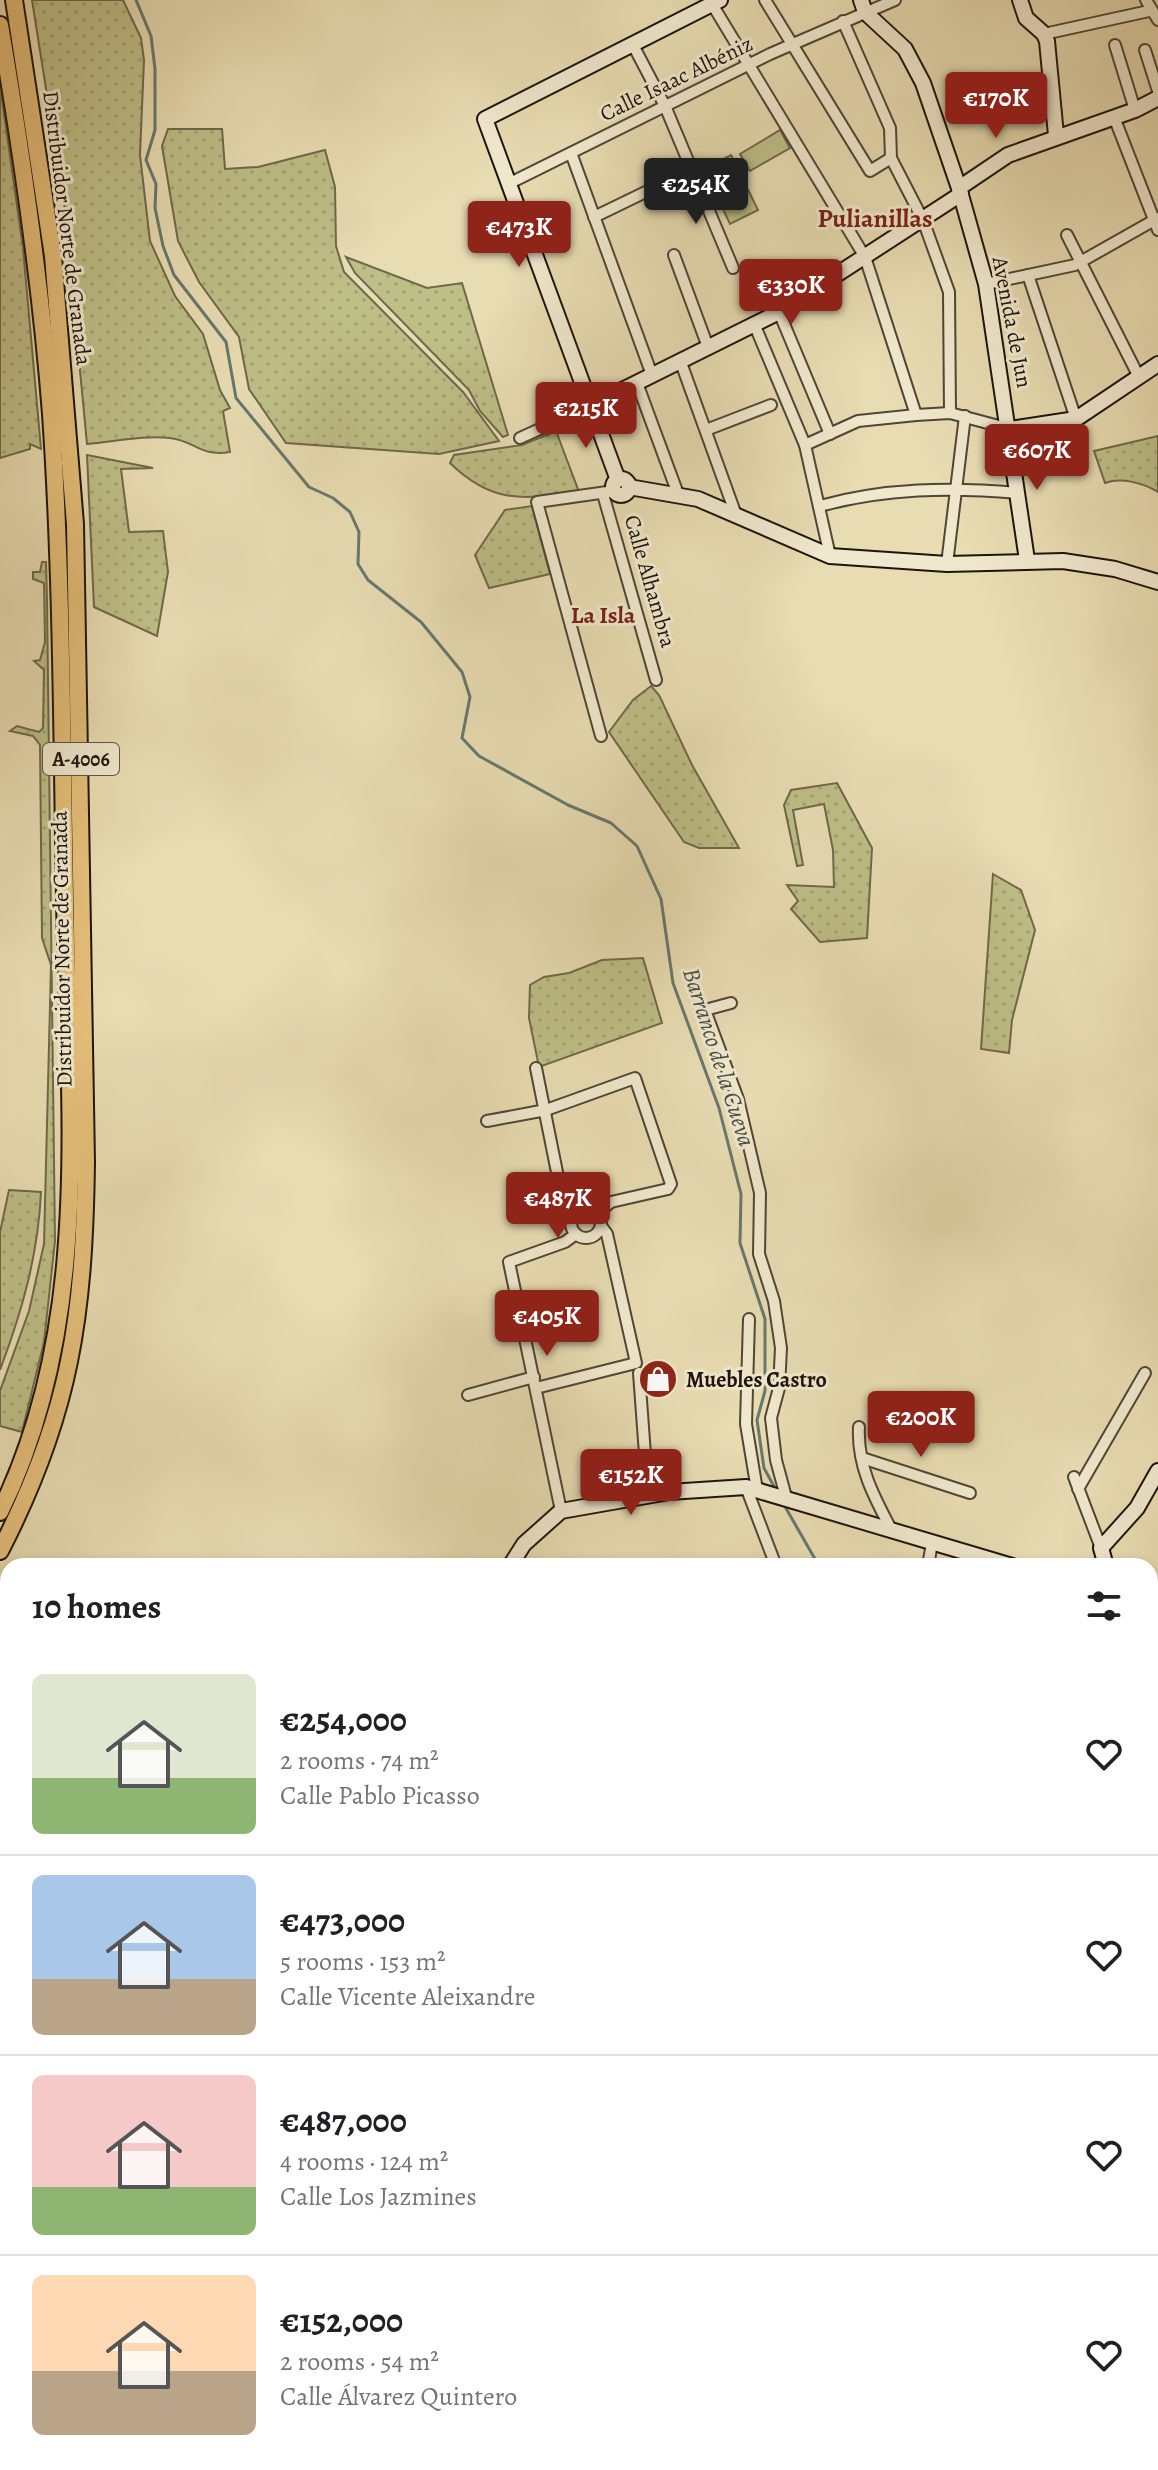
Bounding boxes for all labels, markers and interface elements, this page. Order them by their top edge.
street label: Calle Isaac Albéniz [595,29,758,129]
pin: €170K [940,72,1052,140]
text: €170K [963,80,1029,115]
street label: Distribuidor Norte de Granada [35,89,99,368]
pin: €254K [640,158,752,226]
text: €254K [662,166,730,201]
pin: €473K [463,201,575,269]
district label: Pulianillas [817,201,933,236]
text: €473K [486,209,552,244]
street label: Avenida de Jun [984,253,1039,390]
pin: €330K [735,259,847,327]
text: €330K [757,267,825,302]
pin: €215K [530,382,642,450]
text: €215K [554,390,618,425]
pin: €607K [981,424,1093,492]
text: €607K [1003,432,1071,467]
street label: Calle Alhambra [617,511,684,652]
district label: La Isla [571,599,636,631]
road number: A-4006 [43,743,119,775]
street label: Distribuidor Norte de Granada [45,810,79,1088]
water label: Barranco de la Cueva [675,964,763,1150]
pin: €487K [502,1172,614,1240]
text: €487K [524,1180,592,1215]
pin: €405K [491,1290,603,1358]
text: €405K [513,1298,581,1333]
shop icon: Muebles Castro [637,1358,679,1400]
place label: Muebles Castro [686,1365,827,1395]
pin: €200K [865,1391,977,1459]
text: €200K [886,1399,956,1434]
pin: €152K [575,1449,687,1517]
text: €152K [599,1457,663,1492]
text: 10 homes [32,1583,161,1630]
icon: filters [1082,1584,1126,1628]
text: €254,000 [280,1696,407,1743]
icon: home [96,1706,192,1802]
icon: heart [1082,1732,1126,1776]
text: 2 rooms · 74 m² [280,1743,439,1778]
text: Calle Pablo Picasso [280,1778,480,1813]
text: €473,000 [280,1897,405,1944]
icon: home [96,1907,192,2003]
icon: heart [1082,1933,1126,1977]
text: 5 rooms · 153 m² [280,1944,446,1979]
text: Calle Vicente Aleixandre [280,1979,535,2014]
text: €487,000 [280,2097,407,2144]
icon: home [96,2107,192,2203]
icon: heart [1082,2133,1126,2177]
text: 4 rooms · 124 m² [280,2144,448,2179]
text: Calle Los Jazmines [280,2179,477,2214]
text: €152,000 [280,2297,403,2344]
icon: home [96,2307,192,2403]
icon: heart [1082,2333,1126,2377]
text: 2 rooms · 54 m² [280,2344,439,2379]
text: Calle Álvarez Quintero [280,2379,517,2414]

